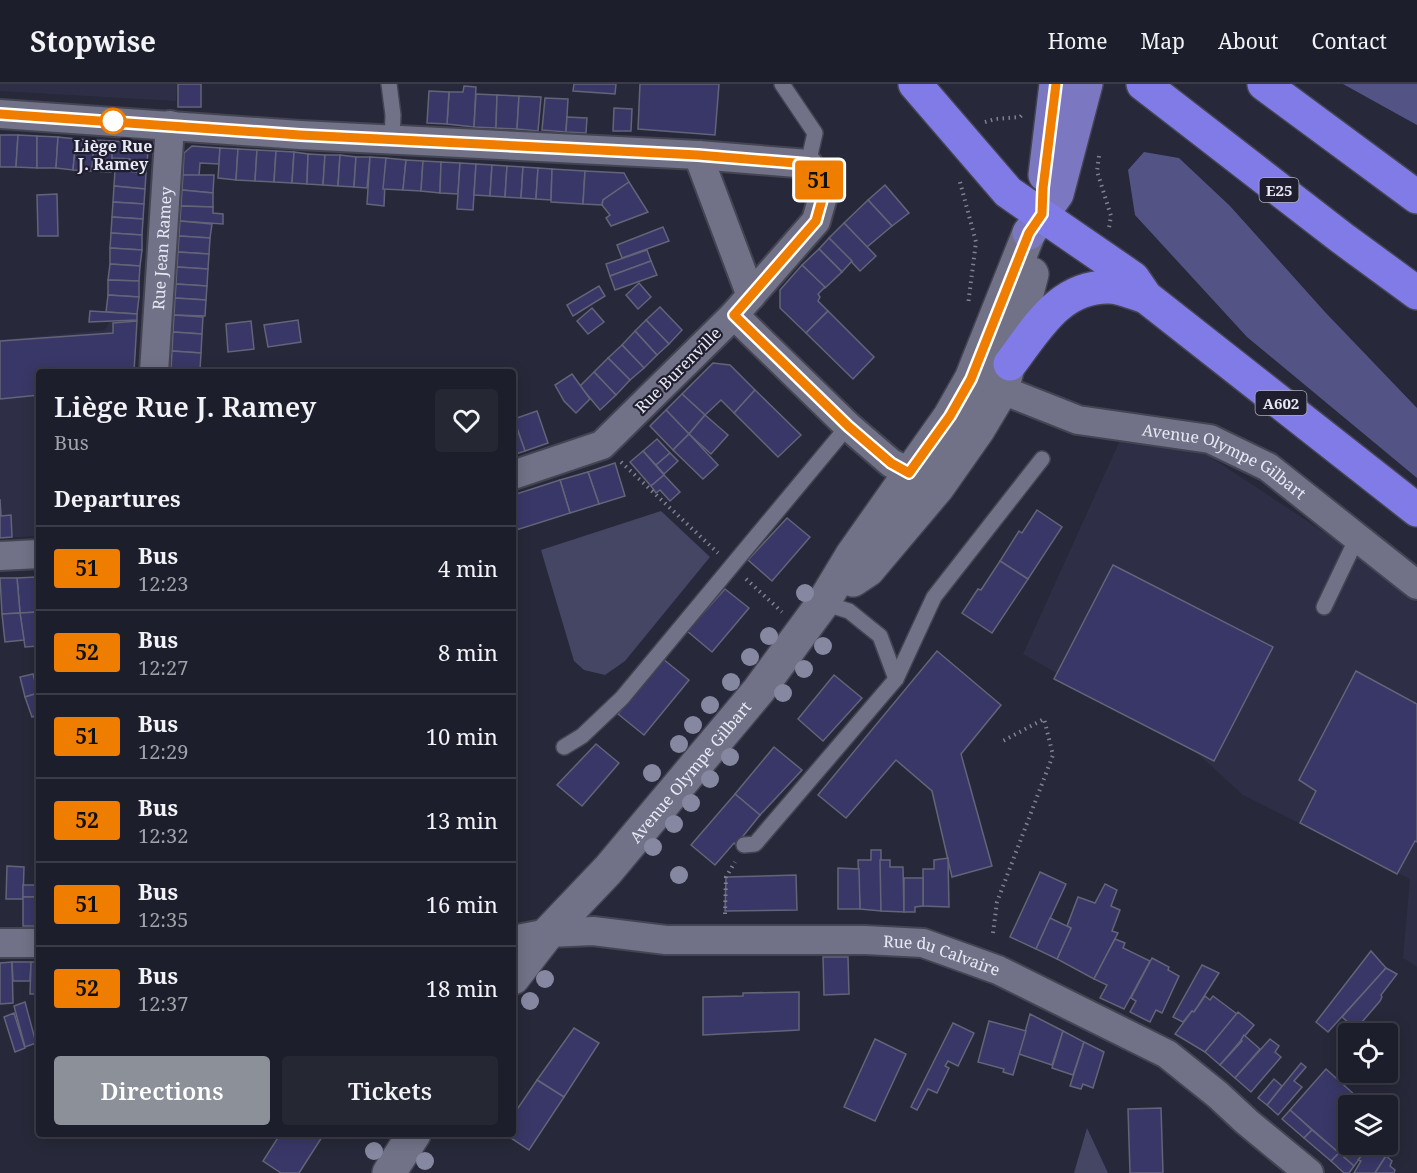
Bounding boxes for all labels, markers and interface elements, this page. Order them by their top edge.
text: Stopwise [30,22,156,60]
text: Home [1048,27,1108,55]
text: Map [1141,27,1185,55]
text: About [1218,27,1279,55]
text: Contact [1312,27,1387,55]
marker: Liège Rue J. Ramey [100,108,126,134]
place label: Liège Rue J. Ramey [74,135,152,175]
line badge: 51 [792,160,846,200]
text: 51 [807,166,831,194]
road number: E25 [1260,178,1298,202]
street label: Rue Jean Ramey [147,185,177,311]
street label: Rue Burenville [630,322,726,418]
text: Liège Rue J. Ramey [54,387,316,425]
button: heart [435,389,498,452]
road number: A602 [1256,391,1306,415]
street label: Avenue Olympe Gilbart [1141,418,1311,504]
text: Bus [54,429,89,456]
text: Departures [54,483,181,513]
text: Bus [138,540,178,570]
text: 4 min [438,553,498,583]
text: 51 [75,554,99,582]
text: 12:23 [138,570,188,597]
text: Bus [138,624,178,654]
text: 8 min [438,637,498,667]
text: 52 [75,638,99,666]
text: 12:27 [138,654,188,681]
street label: Avenue Olympe Gilbart [624,696,756,847]
text: Bus [138,708,178,738]
text: 10 min [426,721,498,751]
text: 51 [75,722,99,750]
text: 12:29 [138,738,188,765]
text: Bus [138,792,178,822]
text: 13 min [426,805,498,835]
text: 52 [75,806,99,834]
text: 12:32 [138,822,188,849]
text: Bus [138,876,178,906]
text: 16 min [426,889,498,919]
text: 51 [75,890,99,918]
text: 12:35 [138,906,188,933]
street label: Rue du Calvaire [883,930,1003,981]
text: Bus [138,960,178,990]
text: 18 min [426,973,498,1003]
text: 52 [75,974,99,1002]
text: 12:37 [138,990,188,1017]
map controls [1338,1023,1398,1155]
button: locate [1338,1023,1398,1083]
button: Directions [54,1056,270,1125]
button: Tickets [282,1056,498,1125]
button: layers [1338,1095,1398,1155]

